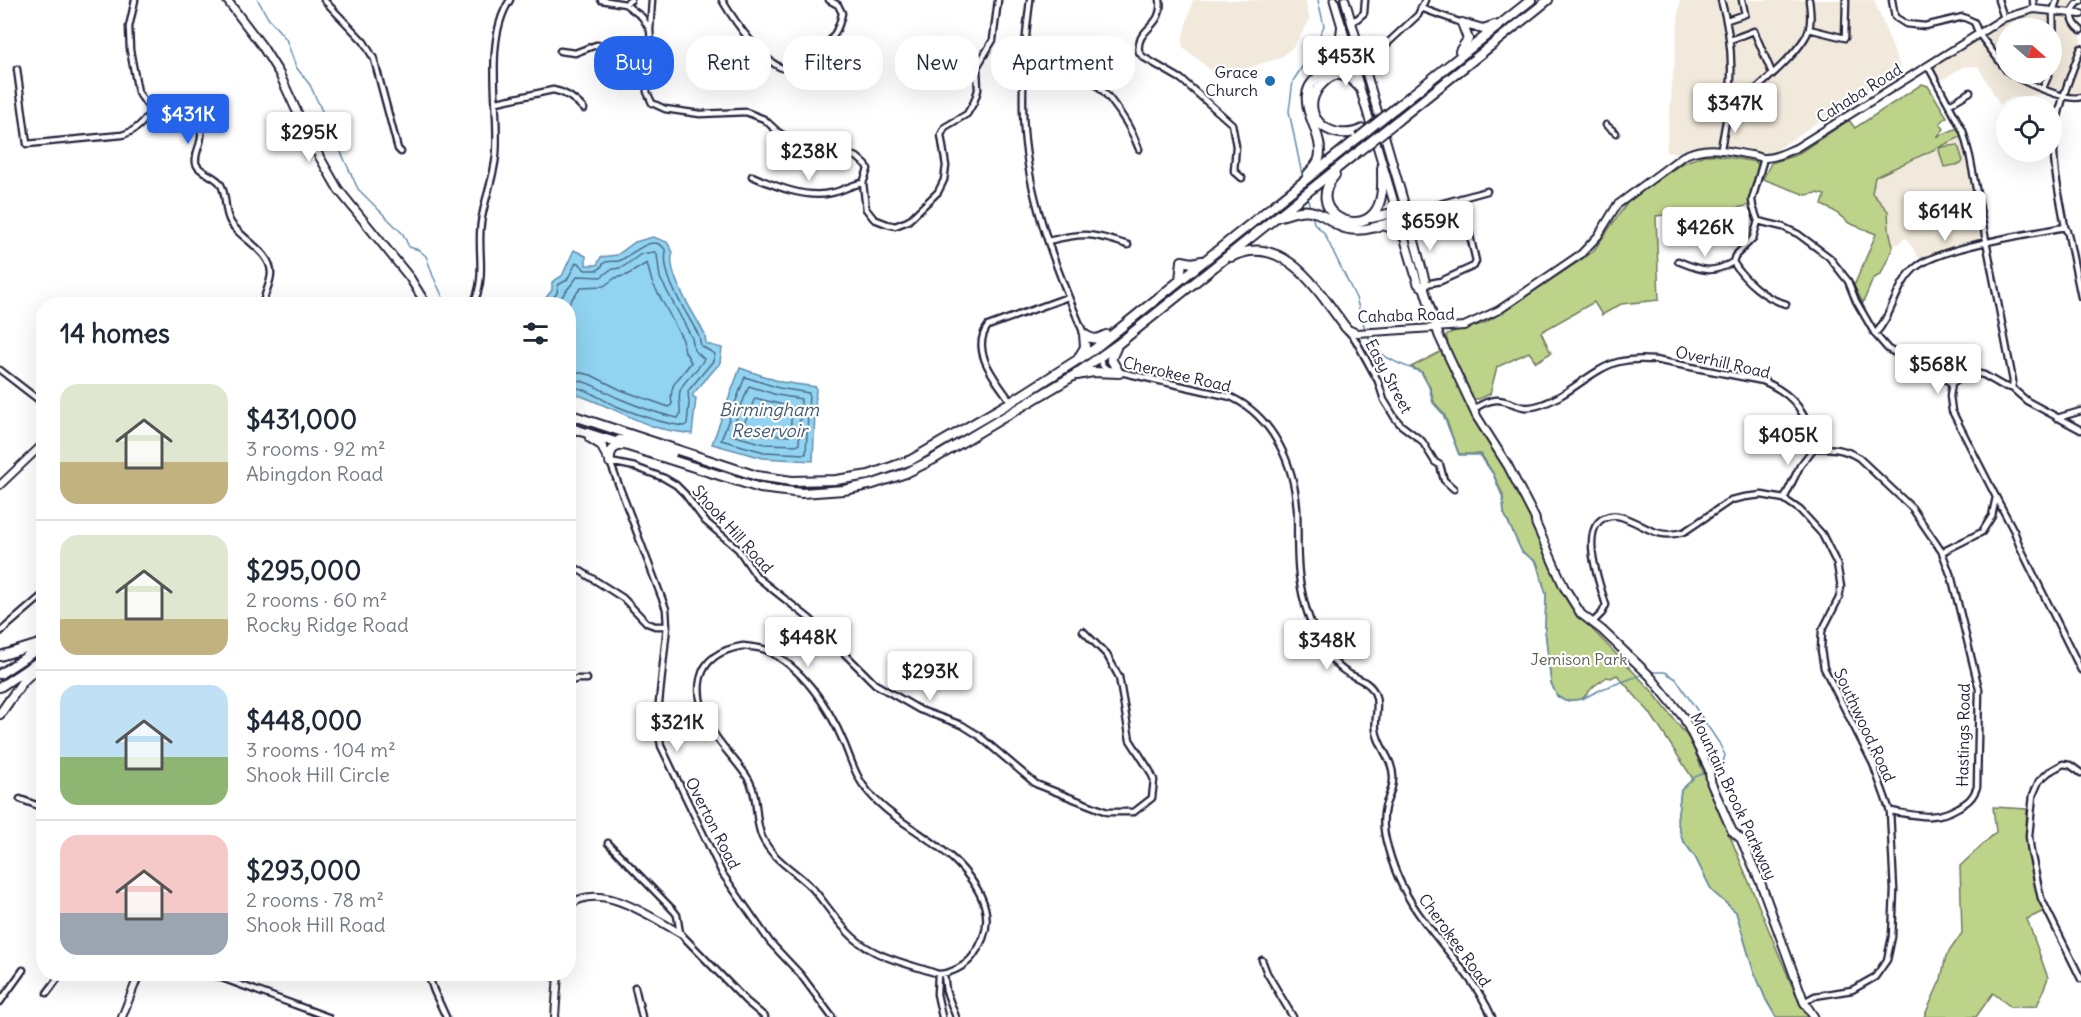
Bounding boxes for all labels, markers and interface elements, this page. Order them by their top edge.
north arrow [1996,18,2062,84]
map controls [1996,18,2062,162]
chip: Buy [594,36,674,90]
chip: Rent [686,36,771,90]
chip: Filters [783,36,883,90]
chip: New [895,36,979,90]
chip: Apartment [991,36,1135,90]
pin: $453K [1304,36,1388,87]
text: $453K [1317,43,1375,68]
street label: Cahaba Road [1812,59,1906,127]
place label: Grace Church [1205,62,1258,100]
marker: Grace Church [1263,74,1277,88]
pin: $347K [1693,83,1777,134]
text: $347K [1707,90,1763,115]
pin: $431K [146,94,230,145]
button: locate [1996,96,2062,162]
text: $431K [161,101,215,126]
pin: $295K [267,112,351,163]
text: $295K [280,119,338,144]
pin: $238K [767,131,851,182]
text: $238K [780,138,838,163]
pin: $614K [1903,191,1987,242]
text: $614K [1918,198,1972,223]
pin: $659K [1388,201,1472,252]
pin: $426K [1663,207,1747,258]
text: $659K [1401,208,1459,233]
text: $426K [1676,214,1734,239]
street label: Cahaba Road [1357,303,1455,327]
text: 14 homes [60,317,170,350]
icon: filters [519,317,552,350]
street label: Easy Street [1361,335,1417,417]
street label: Overhill Road [1674,341,1772,383]
pin: $568K [1896,344,1980,395]
text: $568K [1909,351,1967,376]
street label: Cherokee Road [1121,352,1233,396]
water label: Birmingham Reservoir [719,398,820,442]
text: $431,000 [246,403,357,436]
icon: home [108,408,180,480]
pin: $405K [1746,415,1830,466]
text: $405K [1758,422,1818,447]
text: 3 rooms · 92 m² [246,436,385,461]
text: Abingdon Road [246,461,383,486]
street label: Shook Hill Road [688,481,778,577]
text: $295,000 [246,554,361,587]
icon: home [108,559,180,631]
text: 2 rooms · 60 m² [246,587,387,612]
text: Rocky Ridge Road [246,612,409,637]
pin: $448K [766,617,850,668]
pin: $348K [1285,620,1369,671]
text: $448K [779,624,837,649]
text: $348K [1298,627,1356,652]
park label: Jemison Park [1531,649,1627,669]
pin: $293K [888,651,972,702]
text: $293K [901,658,959,683]
street label: Southwood Road [1830,665,1900,785]
street label: Hastings Road [1952,683,1974,787]
pin: $321K [635,702,719,753]
text: $448,000 [246,704,362,737]
icon: home [108,709,180,781]
text: $321K [650,709,704,734]
street label: Mountain Brook Parkway [1686,709,1782,883]
text: 3 rooms · 104 m² [246,737,396,762]
text: Shook Hill Circle [246,762,390,787]
street label: Overton Road [681,774,745,872]
text: $293,000 [246,854,361,887]
icon: home [108,859,180,931]
text: 2 rooms · 78 m² [246,887,384,912]
street label: Cherokee Road [1414,889,1496,991]
text: Shook Hill Road [246,912,386,937]

